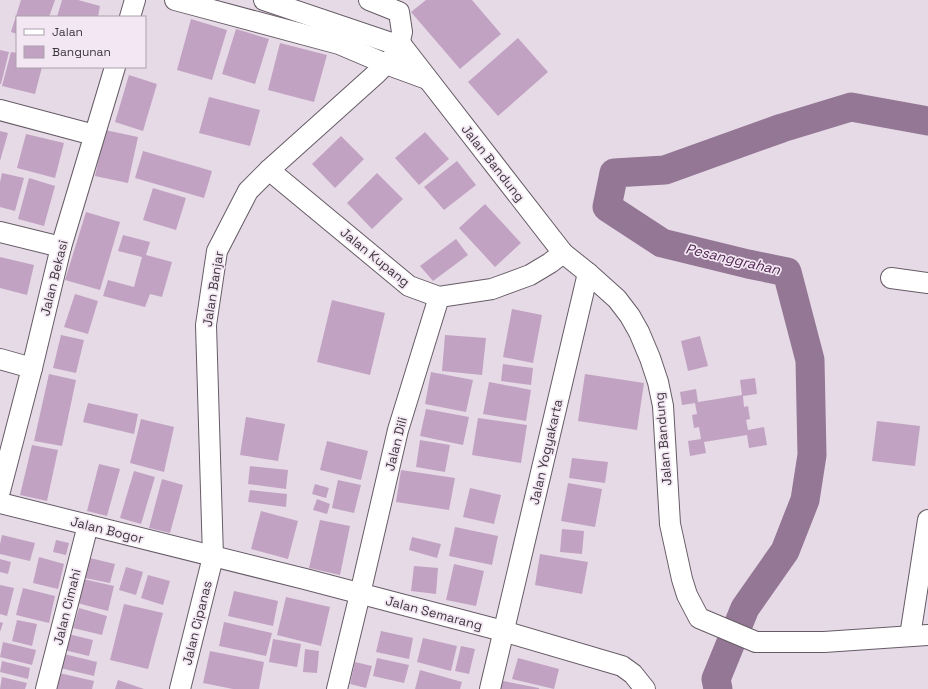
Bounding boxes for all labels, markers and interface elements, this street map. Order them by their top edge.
legend [16,16,146,68]
text: Jalan [52,24,83,40]
text: Bangunan [52,44,111,60]
street label: Jalan Bandung [458,121,528,205]
street label: Jalan Kupang [337,224,413,290]
street label: Jalan Bekasi [36,238,72,318]
water label: Pesanggrahan [684,239,783,279]
street label: Jalan Banjar [199,250,227,328]
street label: Jalan Bandung [650,392,676,486]
street label: Jalan Yogyakarta [526,397,567,506]
street label: Jalan Dili [381,415,411,473]
street label: Jalan Bogor [69,513,145,547]
street label: Jalan Cimahi [49,567,85,647]
street label: Jalan Cipanas [178,579,216,667]
street label: Jalan Semarang [384,592,484,634]

